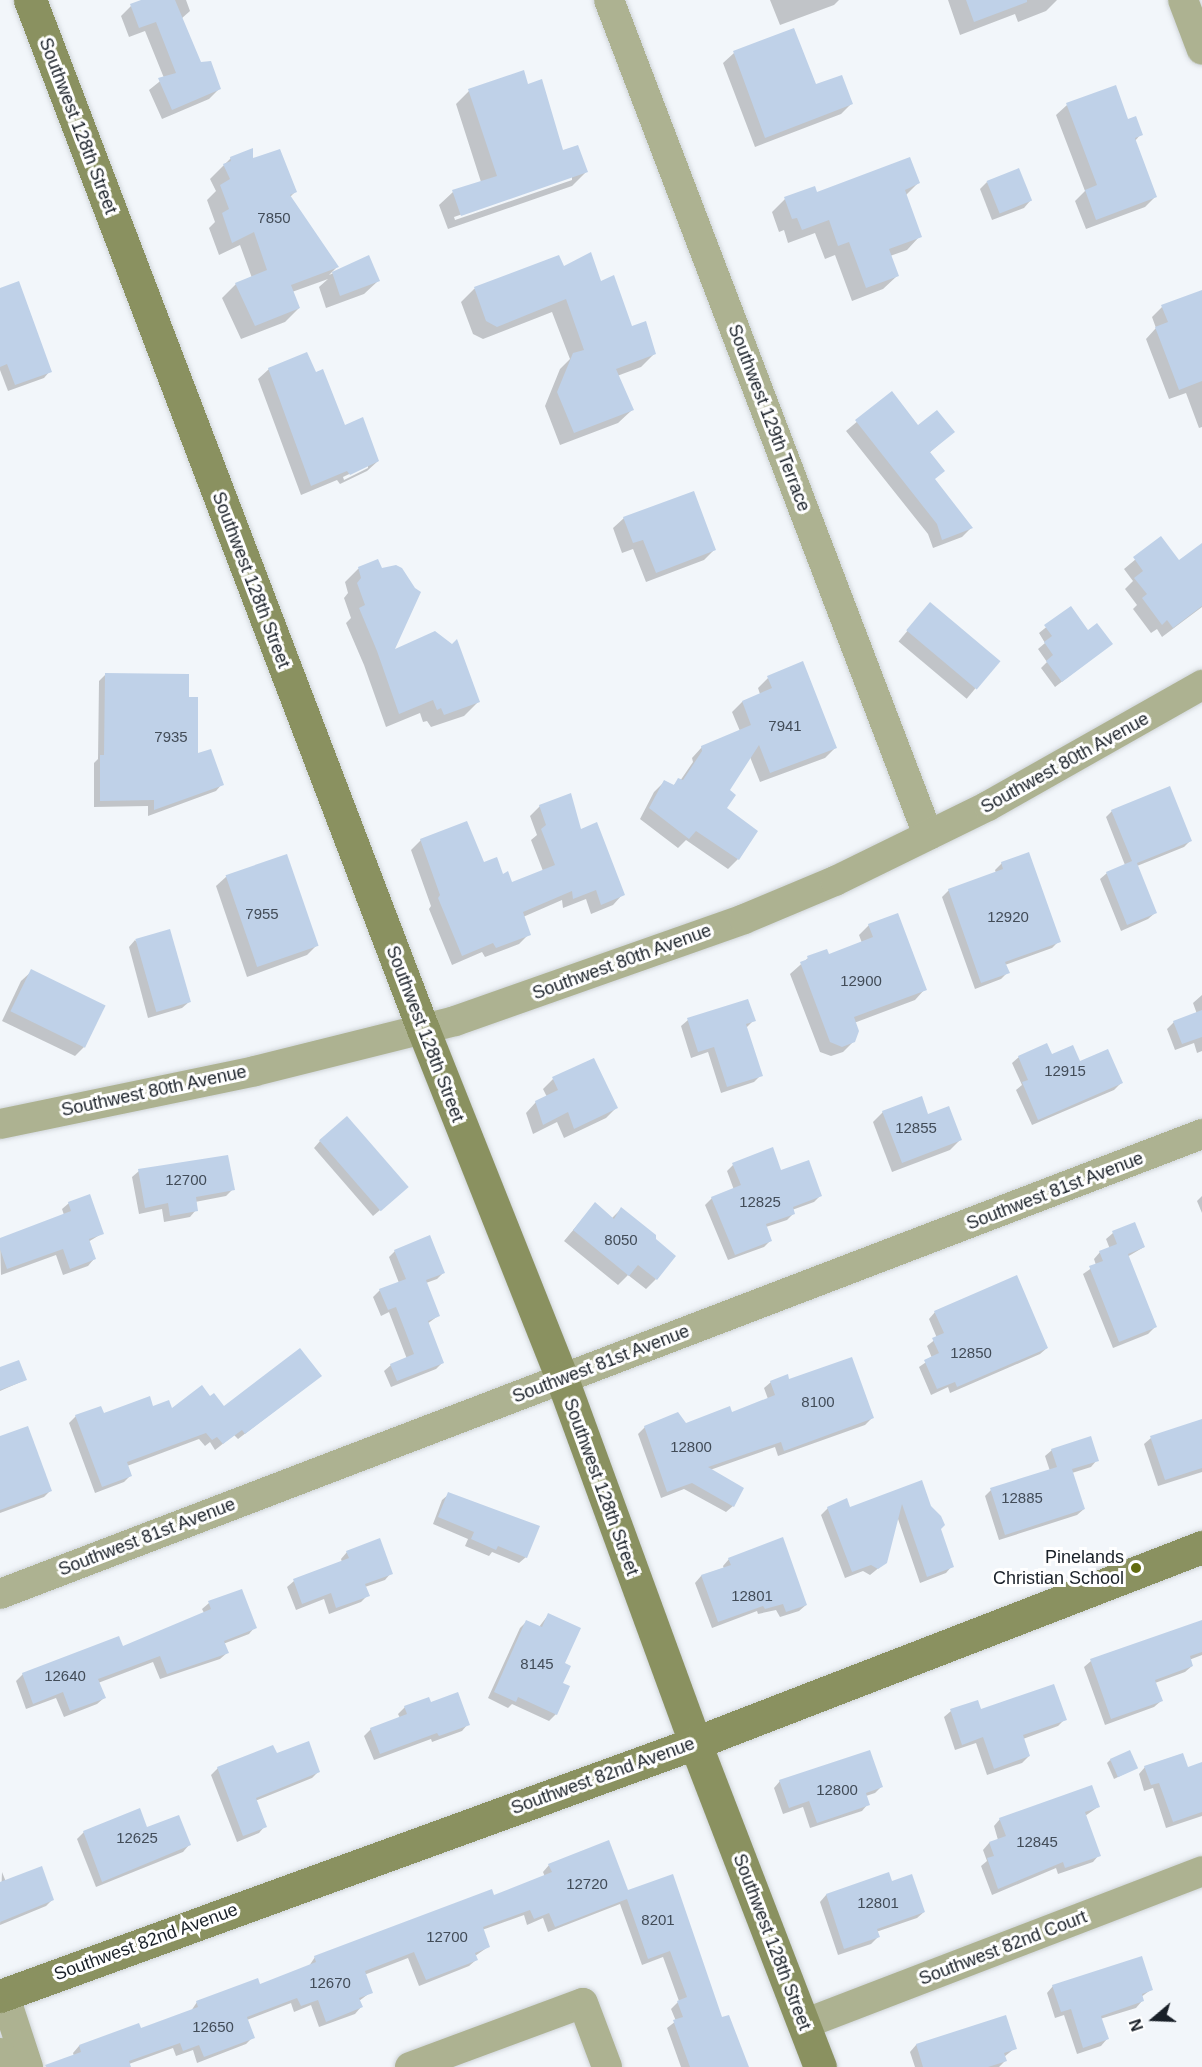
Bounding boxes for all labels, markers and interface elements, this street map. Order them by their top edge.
street label: Southwest 128th Street [34,35,122,217]
house number: 7850 [257,209,291,227]
street label: Southwest 129th Terrace [723,321,815,515]
street label: Southwest 128th Street [207,489,295,671]
street label: Southwest 80th Avenue [977,708,1153,818]
house number: 7941 [768,717,802,735]
house number: 7935 [154,728,188,746]
house number: 7955 [245,905,279,923]
house number: 12920 [987,908,1029,926]
street label: Southwest 80th Avenue [529,919,715,1005]
street label: Southwest 128th Street [381,943,469,1125]
house number: 12900 [840,972,882,990]
street label: Southwest 80th Avenue [59,1061,249,1121]
house number: 12915 [1044,1062,1086,1080]
house number: 12855 [895,1119,937,1137]
street label: Southwest 81st Avenue [963,1147,1147,1235]
house number: 12700 [165,1171,207,1189]
house number: 12825 [739,1193,781,1211]
house number: 8050 [604,1231,638,1249]
street label: Southwest 81st Avenue [509,1320,693,1408]
house number: 12850 [950,1344,992,1362]
house number: 8100 [801,1393,835,1411]
street label: Southwest 128th Street [559,1395,643,1579]
house number: 12800 [670,1438,712,1456]
house number: 12885 [1001,1489,1043,1507]
street label: Southwest 81st Avenue [55,1493,239,1581]
place label: Pinelands Christian School [993,1547,1124,1590]
marker: Pinelands Christian School [1129,1561,1143,1575]
house number: 12801 [731,1587,773,1605]
house number: 8145 [520,1655,554,1673]
house number: 12640 [44,1667,86,1685]
street label: Southwest 82nd Avenue [508,1733,698,1819]
house number: 12800 [816,1781,858,1799]
house number: 12625 [116,1829,158,1847]
house number: 12845 [1016,1833,1058,1851]
street label: Southwest 128th Street [728,1851,816,2033]
house number: 12720 [566,1875,608,1893]
house number: 12801 [857,1894,899,1912]
street label: Southwest 82nd Avenue [51,1899,241,1985]
street label: Southwest 82nd Court [916,1906,1090,1990]
house number: 8201 [641,1911,675,1929]
house number: 12700 [426,1928,468,1946]
house number: 12670 [309,1974,351,1992]
north arrow [1124,1989,1184,2049]
text: N [1127,2017,1146,2033]
house number: 12650 [192,2018,234,2036]

